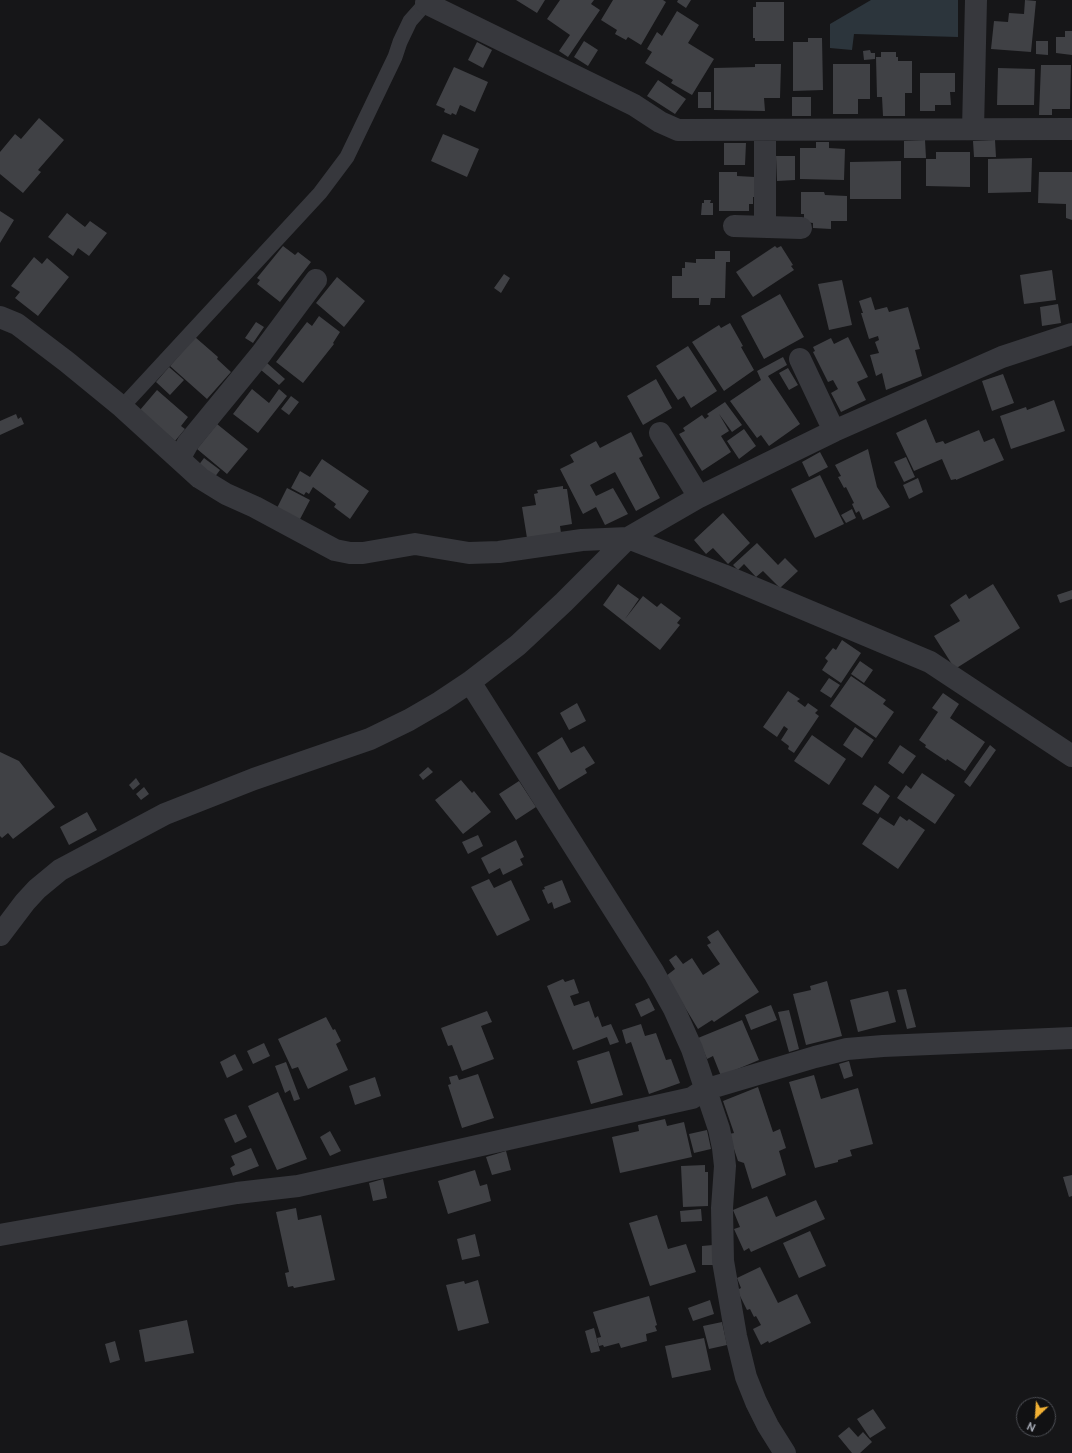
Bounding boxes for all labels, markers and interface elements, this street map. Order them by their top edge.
north arrow [1016,1397,1056,1437]
text: N [1025,1420,1038,1434]

